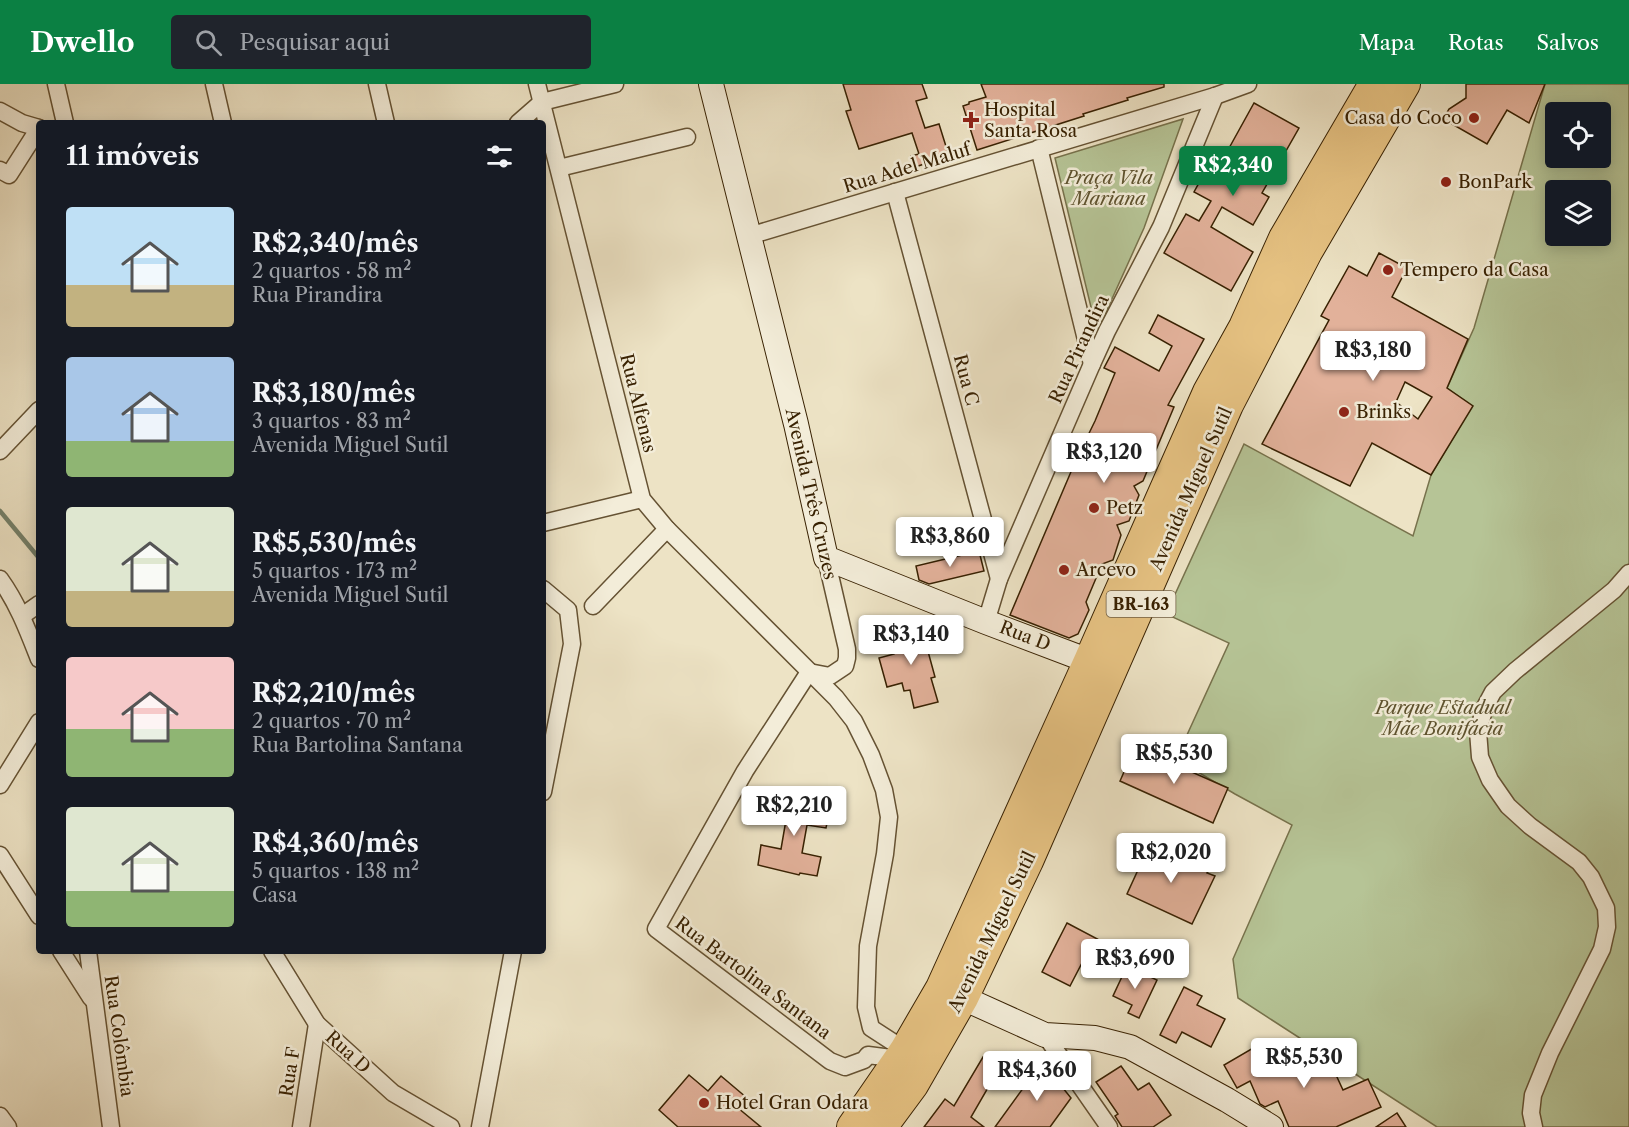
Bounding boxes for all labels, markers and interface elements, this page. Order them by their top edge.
search box [171,15,591,69]
text: Dwello [30,25,135,59]
icon: search [192,26,225,59]
text: Pesquisar aqui [240,29,390,56]
text: Mapa [1359,30,1415,55]
text: Rotas [1448,30,1504,55]
text: Salvos [1537,30,1599,55]
place label: Hospital Santa Rosa [984,99,1078,142]
map controls [1545,102,1611,246]
button: locate [1545,102,1611,168]
place label: Casa do Coco [1345,107,1462,129]
marker: Hospital Santa Rosa [962,111,980,129]
marker: Casa do Coco [1467,111,1481,125]
street label: Rua Adel Maluf [841,137,976,198]
text: 11 imóveis [66,140,199,172]
icon: filters [483,140,516,173]
pin: R$2,340 [1178,146,1288,197]
text: R$2,340 [1193,153,1273,177]
park label: Praça Vila Mariana [1063,167,1153,210]
place label: BonPark [1458,171,1534,193]
marker: BonPark [1439,175,1453,189]
button: layers [1545,180,1611,246]
text: R$2,340/mês [252,227,419,259]
icon: home [114,231,186,303]
text: 2 quartos · 58 m² [252,259,411,283]
place label: Tempero da Casa [1400,259,1549,281]
marker: Tempero da Casa [1381,263,1395,277]
text: Rua Pirandira [252,283,382,307]
street label: Rua Pirandira [1044,291,1114,407]
pin: R$3,180 [1318,331,1428,382]
text: R$3,180 [1334,338,1412,362]
street label: Rua Alfenas [615,351,661,455]
street label: Rua C [949,352,983,408]
text: R$3,180/mês [252,377,415,409]
icon: home [114,381,186,453]
place label: Brinks [1356,401,1411,423]
street label: Avenida Miguel Sutil [1145,404,1237,575]
street label: Avenida Três Cruzes [780,405,841,582]
marker: Brinks [1337,405,1351,419]
text: 3 quartos · 83 m² [252,409,411,433]
text: Avenida Miguel Sutil [252,433,449,457]
pin: R$3,120 [1049,433,1159,484]
text: R$3,120 [1066,440,1142,464]
place label: Petz [1106,497,1143,519]
marker: Petz [1087,501,1101,515]
pin: R$3,860 [895,517,1005,568]
text: R$3,860 [910,524,990,548]
text: R$5,530/mês [252,527,416,559]
icon: home [114,531,186,603]
text: 5 quartos · 173 m² [252,559,417,583]
place label: Arcevo [1075,559,1136,581]
marker: Arcevo [1057,563,1071,577]
text: Avenida Miguel Sutil [252,583,449,607]
road number: BR-163 [1106,591,1176,617]
pin: R$3,140 [856,615,966,666]
street label: Rua D [996,616,1054,656]
text: R$3,140 [873,622,949,646]
text: R$2,210/mês [252,677,415,709]
icon: home [114,681,186,753]
park label: Parque Estadual Mãe Bonifácia [1373,697,1513,740]
text: 2 quartos · 70 m² [252,709,411,733]
text: Rua Bartolina Santana [252,733,463,757]
pin: R$5,530 [1119,734,1229,785]
text: R$5,530 [1135,741,1213,765]
pin: R$2,210 [739,786,849,837]
text: R$2,210 [755,793,833,817]
text: R$4,360/mês [252,827,419,859]
icon: home [114,831,186,903]
pin: R$2,020 [1116,833,1226,884]
text: R$2,020 [1131,840,1211,864]
street label: Avenida Miguel Sutil [943,848,1041,1017]
text: 5 quartos · 138 m² [252,859,419,883]
text: Casa [252,883,297,907]
street label: Rua Bartolina Santana [671,912,836,1044]
pin: R$3,690 [1080,939,1190,990]
text: R$3,690 [1095,946,1175,970]
street label: Rua Colômbia [100,974,138,1099]
street label: Rua D [321,1026,375,1078]
pin: R$5,530 [1249,1038,1359,1089]
street label: Rua F [275,1045,305,1098]
text: R$5,530 [1265,1045,1343,1069]
pin: R$4,360 [982,1051,1092,1102]
text: R$4,360 [997,1058,1077,1082]
place label: Hotel Gran Odara [716,1092,869,1114]
marker: Hotel Gran Odara [697,1096,711,1110]

